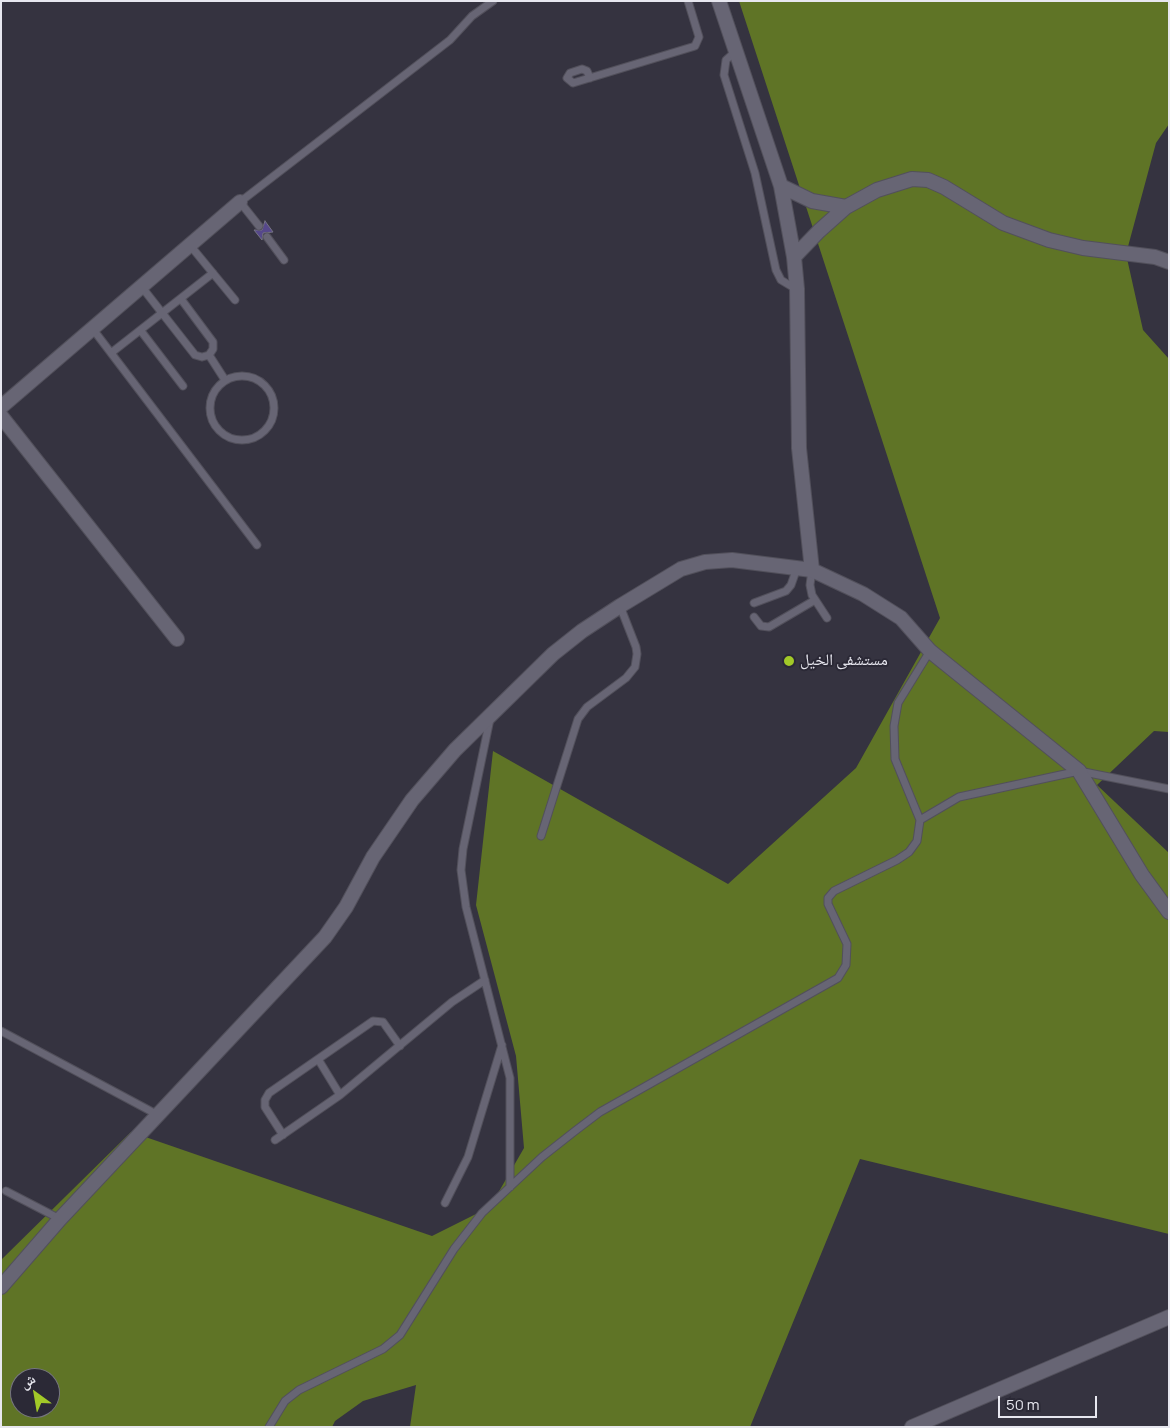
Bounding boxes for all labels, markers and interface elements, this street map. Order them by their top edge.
place label: مستشفى الخيل [800,651,888,671]
marker: مستشفى الخيل [782,654,796,668]
north arrow [10,1368,60,1418]
text: ش [16,1369,39,1393]
scale bar [1000,1386,1099,1418]
text: 50 m [1006,1394,1040,1415]

